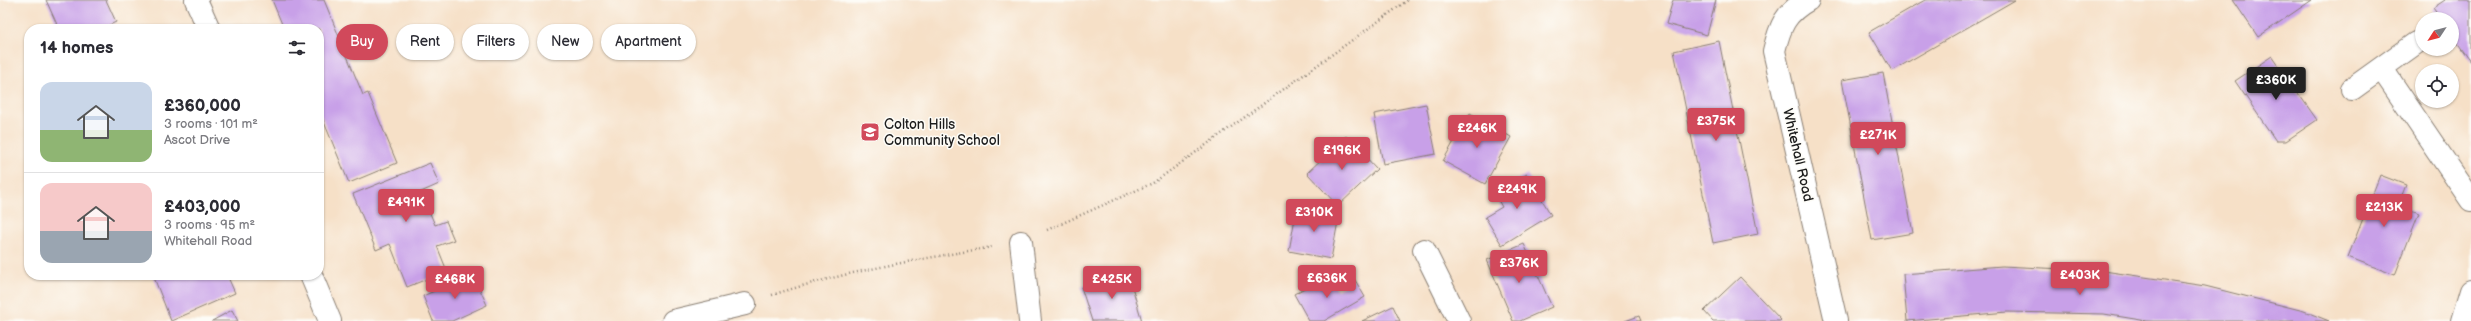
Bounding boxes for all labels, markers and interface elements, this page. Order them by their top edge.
north arrow [2415,12,2459,56]
map controls [2415,12,2459,108]
chip: Buy [336,24,388,60]
chip: Rent [396,24,454,60]
chip: Filters [462,24,529,60]
chip: New [537,24,593,60]
chip: Apartment [601,24,696,60]
icon: filters [286,37,308,59]
text: 14 homes [40,38,113,58]
button: locate [2415,64,2459,108]
pin: £360K [2248,67,2304,101]
text: £360K [2256,72,2296,88]
text: £360,000 [164,96,241,116]
icon: home [72,98,120,146]
street label: Whitehall Road [1779,107,1817,203]
pin: £375K [1688,108,1744,142]
text: £375K [1696,113,1736,129]
pin: £246K [1449,115,1505,149]
text: 3 rooms · 101 m² [164,116,258,132]
place label: Colton Hills Community School [884,116,1000,149]
text: £246K [1457,120,1497,136]
school or university icon: Colton Hills Community School [859,121,881,143]
pin: £271K [1850,122,1906,156]
text: £271K [1859,127,1897,143]
text: Ascot Drive [164,132,230,148]
pin: £196K [1314,137,1370,171]
text: £196K [1323,142,1361,158]
pin: £249K [1489,176,1545,210]
text: £249K [1497,181,1537,197]
pin: £491K [378,189,434,223]
text: £491K [387,194,425,210]
pin: £213K [2356,194,2412,228]
text: £403,000 [164,197,241,217]
icon: home [72,199,120,247]
pin: £310K [1286,199,1342,233]
text: £213K [2365,199,2403,215]
text: £310K [1295,204,1333,220]
text: 3 rooms · 95 m² [164,217,255,233]
text: Whitehall Road [164,233,252,249]
pin: £376K [1491,250,1547,284]
text: £376K [1499,255,1539,271]
pin: £403K [2052,262,2108,296]
pin: £636K [1299,265,1355,299]
pin: £468K [427,266,483,300]
pin: £425K [1084,266,1140,300]
text: £403K [2060,267,2100,283]
text: £636K [1307,270,1347,286]
text: £468K [435,271,475,287]
text: £425K [1092,271,1132,287]

